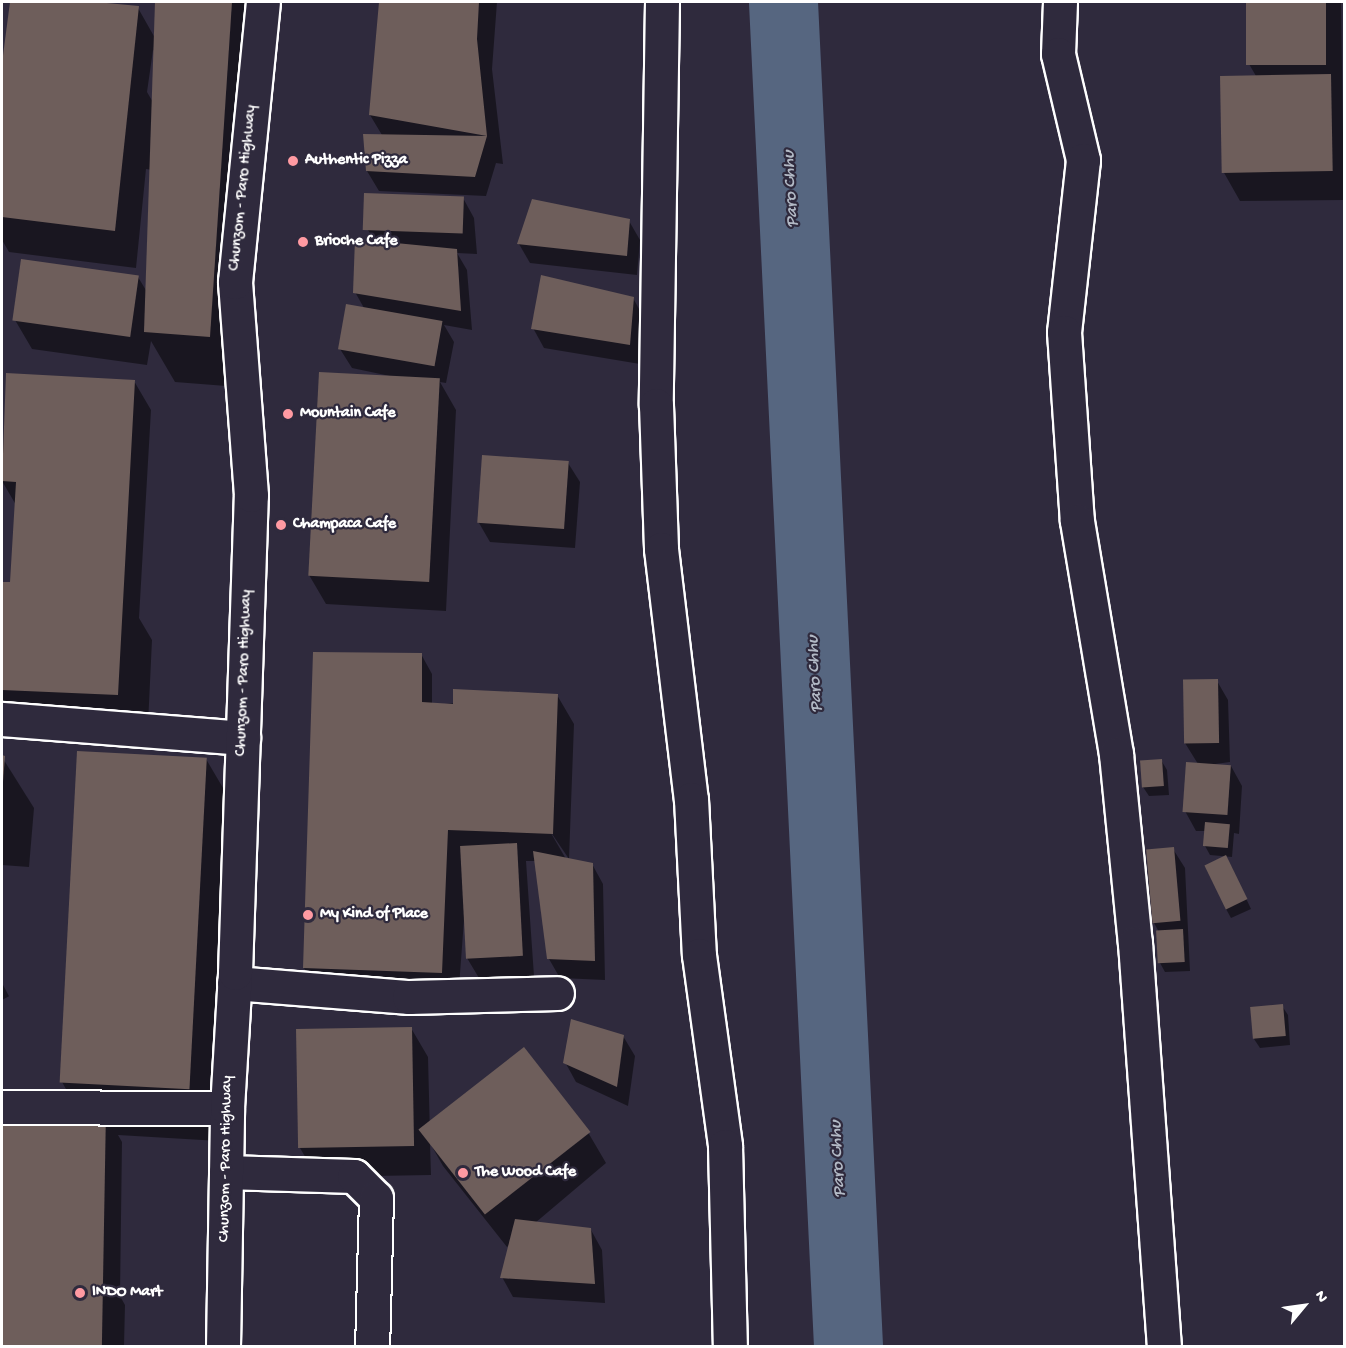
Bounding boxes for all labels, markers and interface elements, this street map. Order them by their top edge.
street label: Chunzom - Paro Highway [226,104,262,272]
water label: Paro Chhu [779,150,805,228]
place label: Authentic Pizza [305,151,407,171]
marker: Authentic Pizza [286,154,300,168]
place label: Brioche Cafe [315,232,397,252]
marker: Brioche Cafe [296,235,310,249]
place label: Mountain Cafe [300,404,396,424]
marker: Mountain Cafe [281,407,295,421]
place label: Champaca Cafe [293,515,396,535]
marker: Champaca Cafe [274,518,288,532]
street label: Chunzom - Paro Highway [232,589,258,757]
water label: Paro Chhu [803,635,829,713]
place label: My Kind of Place [320,905,428,925]
marker: My Kind of Place [301,908,315,922]
street label: Chunzom - Paro Highway [216,1076,238,1242]
water label: Paro Chhu [826,1120,852,1198]
place label: The Wood Cafe [475,1163,576,1183]
marker: The Wood Cafe [456,1166,470,1180]
north arrow [1274,1276,1334,1336]
place label: INDO Mart [92,1283,162,1303]
marker: INDO Mart [73,1286,87,1300]
text: N [1309,1288,1331,1306]

